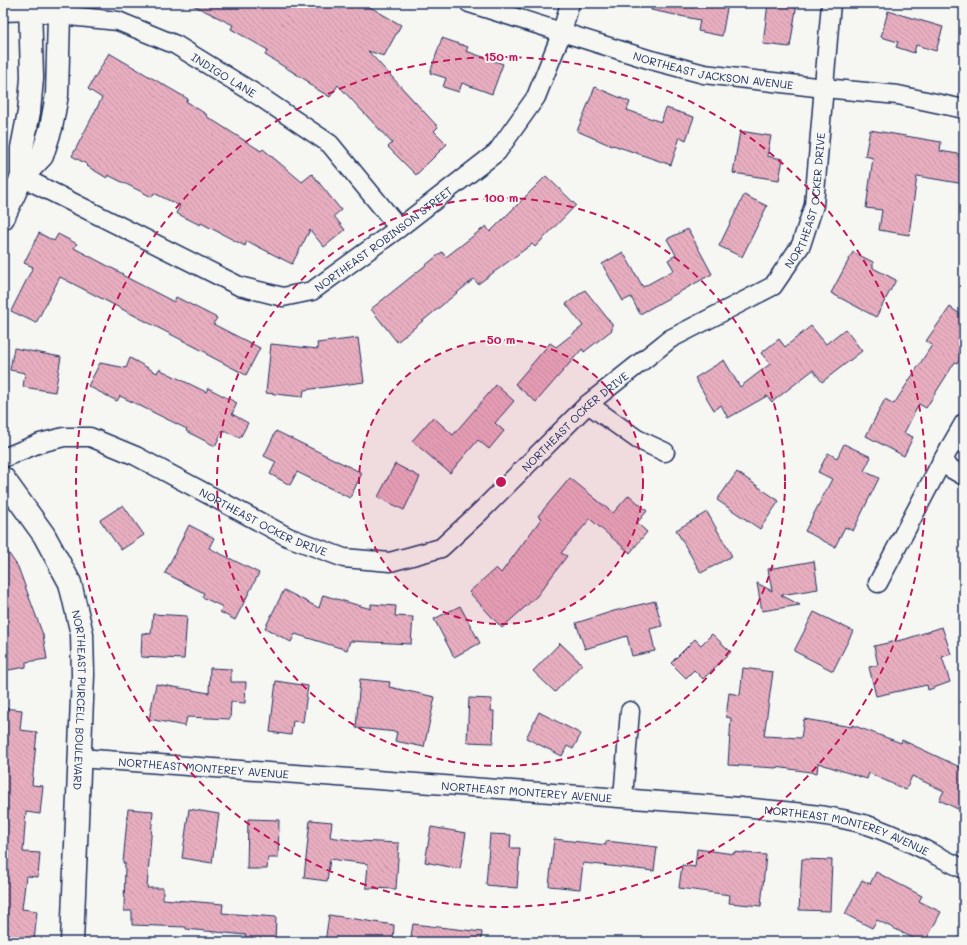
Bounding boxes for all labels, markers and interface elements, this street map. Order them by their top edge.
street label: NORTHEAST JACKSON AVENUE [631,47,794,92]
text: 150 m [484,48,518,64]
street label: INDIGO LANE [189,49,260,100]
street label: NORTHEAST OCKER DRIVE [780,132,828,271]
street label: NORTHEAST ROBINSON STREET [311,182,455,295]
text: 100 m [484,189,518,205]
text: 50 m [487,331,515,347]
street label: NORTHEAST OCKER DRIVE [518,368,631,474]
centre of rings [494,475,508,489]
street label: NORTHEAST OCKER DRIVE [197,484,330,559]
street label: NORTHEAST PURCELL BOULEVARD [69,608,91,790]
street label: NORTHEAST MONTEREY AVENUE [118,753,290,781]
street label: NORTHEAST MONTEREY AVENUE [441,777,613,805]
street label: NORTHEAST MONTEREY AVENUE [764,802,932,858]

